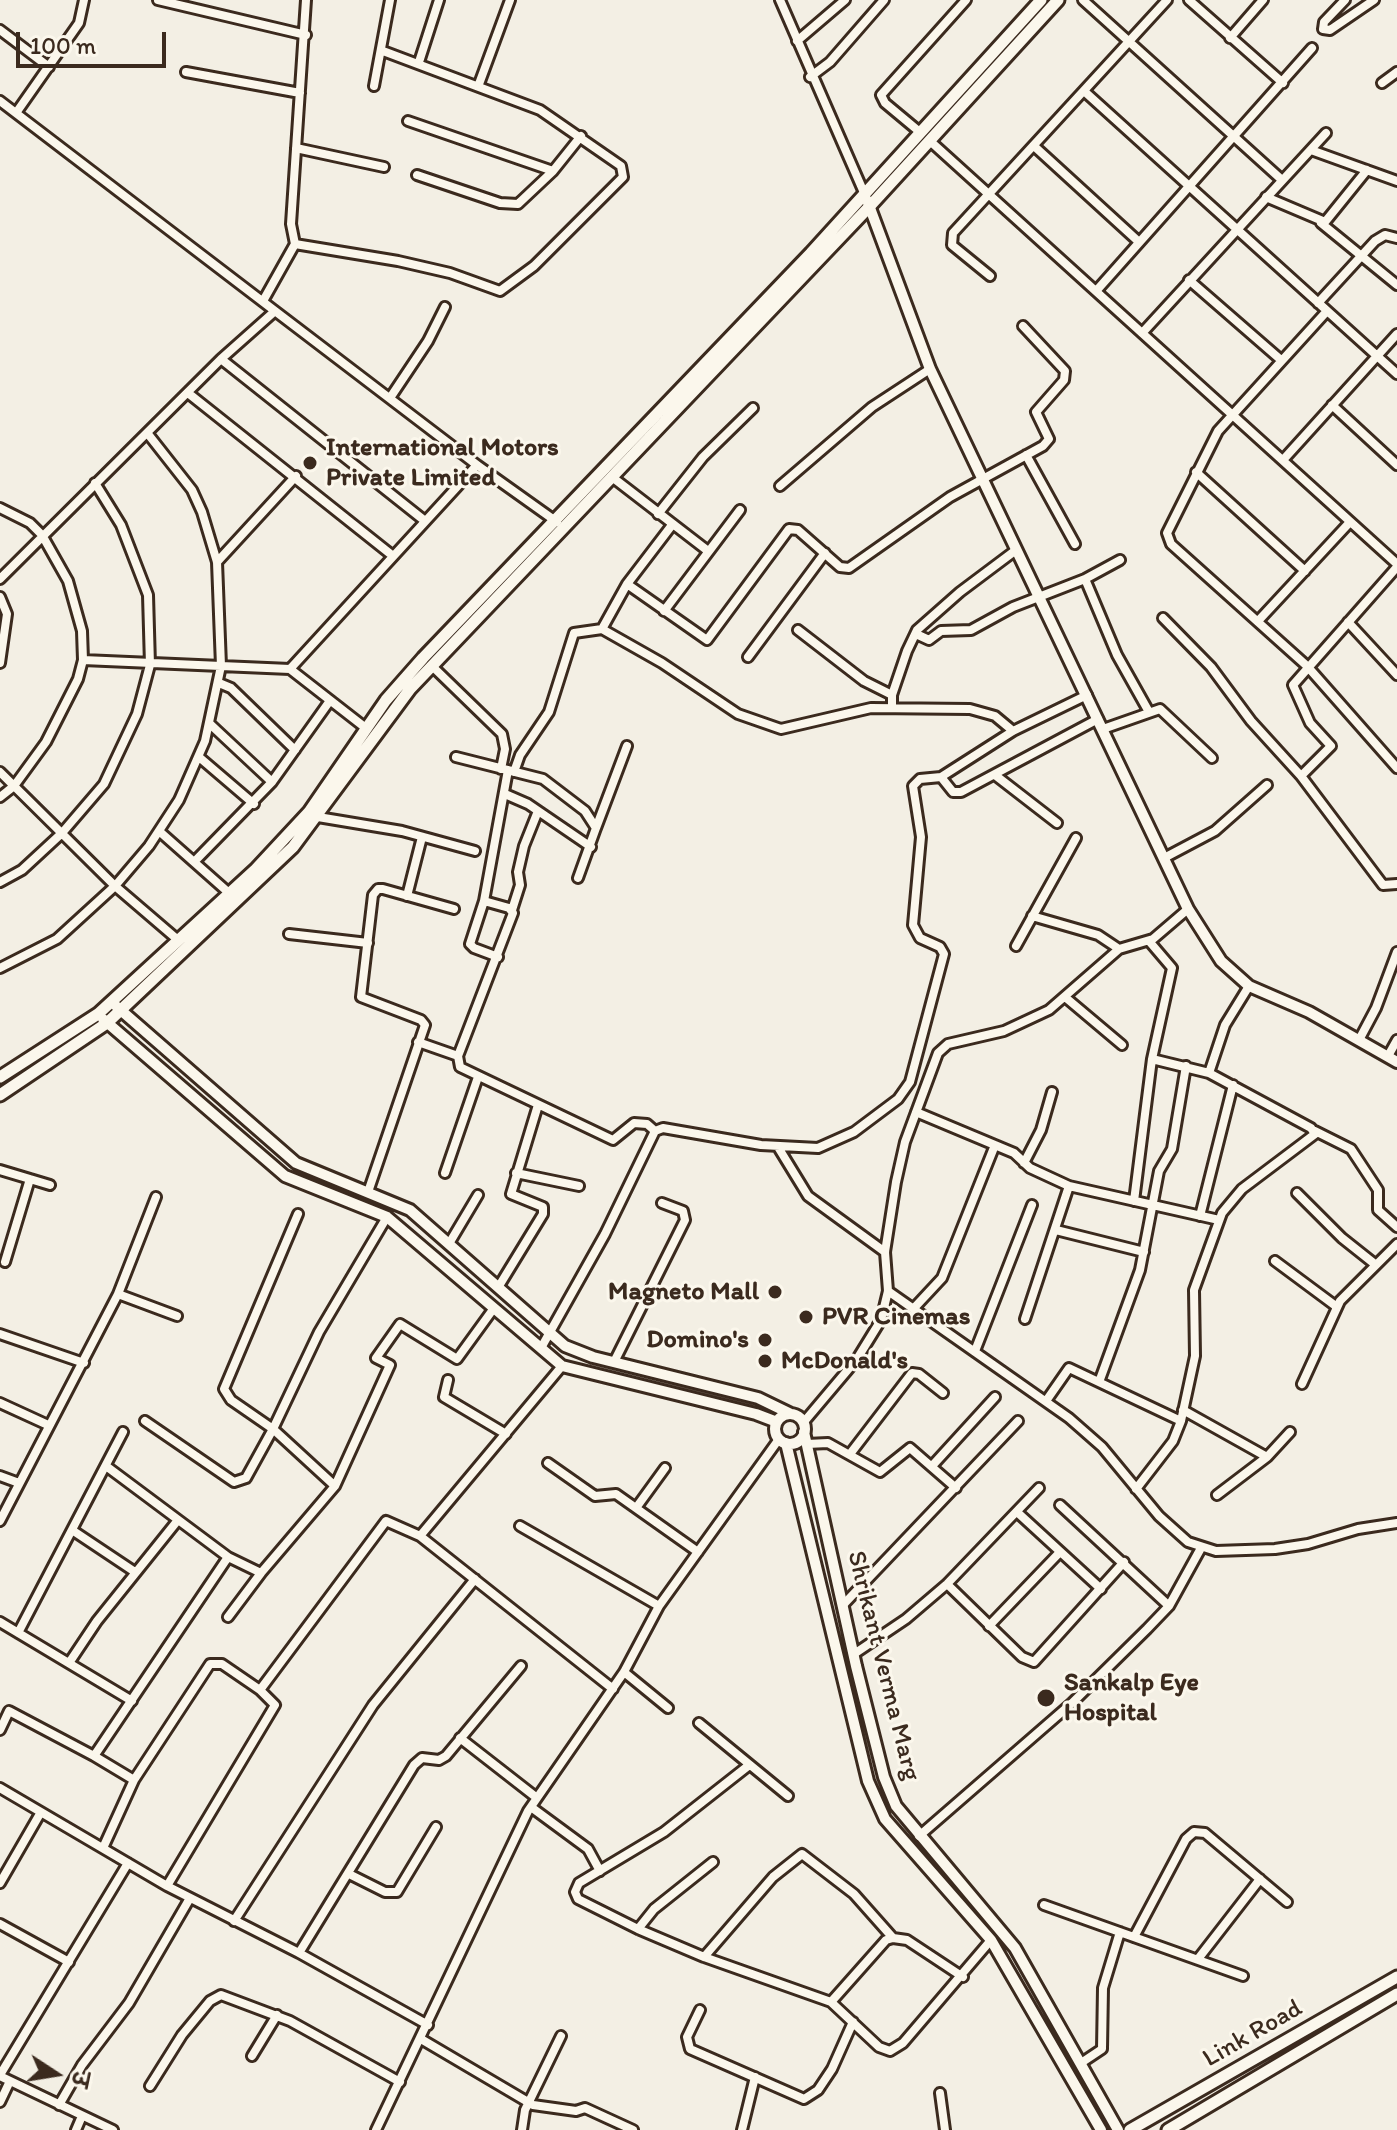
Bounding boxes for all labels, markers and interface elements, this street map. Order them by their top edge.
scale bar [20,16,170,66]
text: 100 m [30,31,96,60]
place label: International Motors Private Limited [326,432,559,494]
marker: International Motors Private Limited [301,454,319,472]
place label: Magneto Mall [608,1276,759,1308]
marker: Magneto Mall [766,1283,784,1301]
place label: PVR Cinemas [822,1301,971,1333]
marker: PVR Cinemas [797,1308,815,1326]
place label: Domino's [646,1324,749,1356]
marker: Domino's [756,1331,774,1349]
place label: McDonald's [781,1345,908,1377]
marker: McDonald's [756,1352,774,1370]
street label: Shrikant Verma Marg [839,1548,927,1784]
place label: Sankalp Eye Hospital [1064,1667,1199,1728]
marker: Sankalp Eye Hospital [1035,1687,1057,1709]
street label: Link Road [1198,1993,1308,2075]
north arrow [16,2034,96,2114]
text: उ [65,2069,95,2089]

